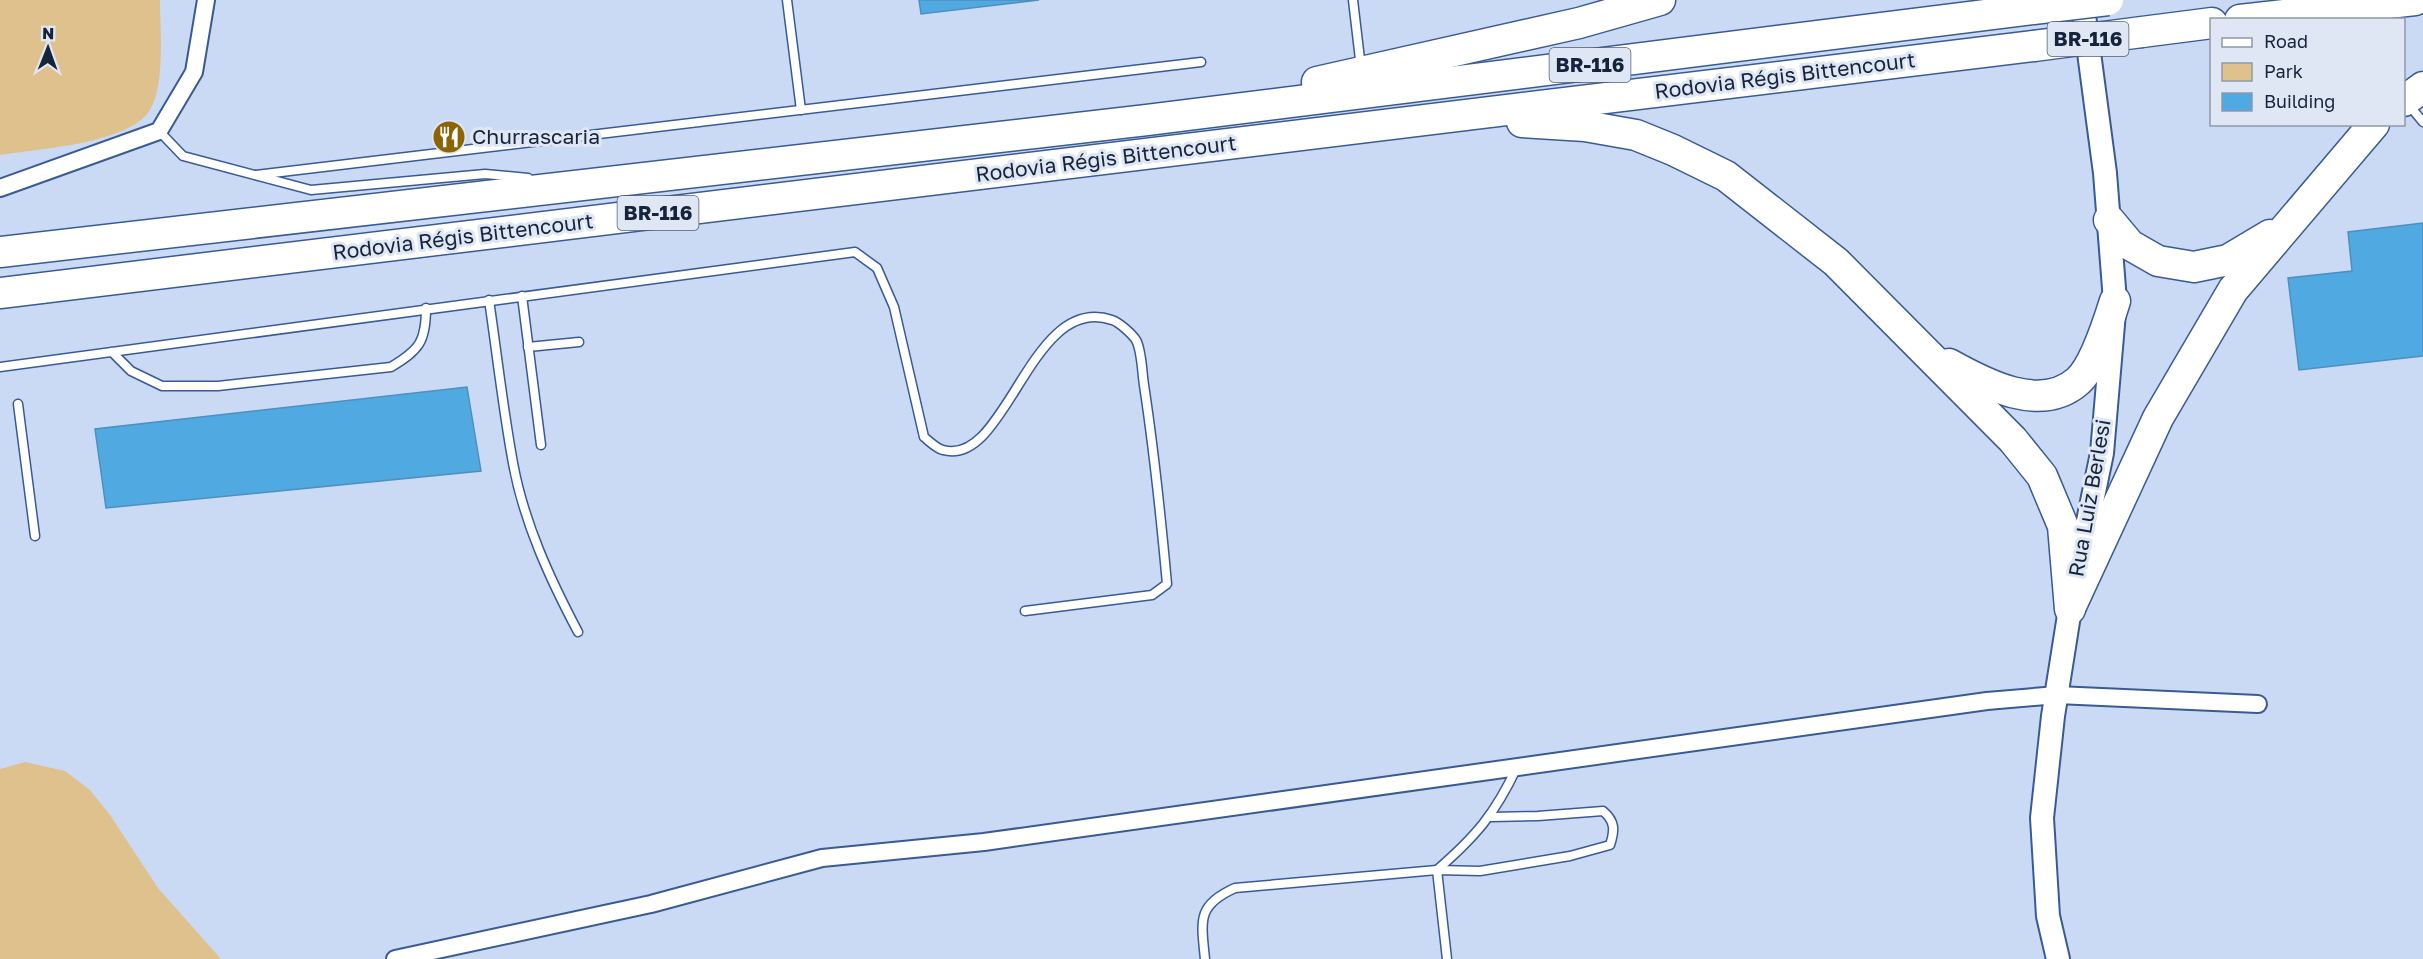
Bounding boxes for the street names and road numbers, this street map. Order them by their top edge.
road number: BR-116 [2048,22,2128,56]
street label: Rodovia Régis Bittencourt [1653,46,1917,104]
road number: BR-116 [1550,48,1630,82]
street label: Rodovia Régis Bittencourt [974,129,1238,187]
road number: BR-116 [618,196,698,230]
street label: Rodovia Régis Bittencourt [331,207,595,265]
street label: Rua Luiz Berlesi [2062,417,2116,579]

